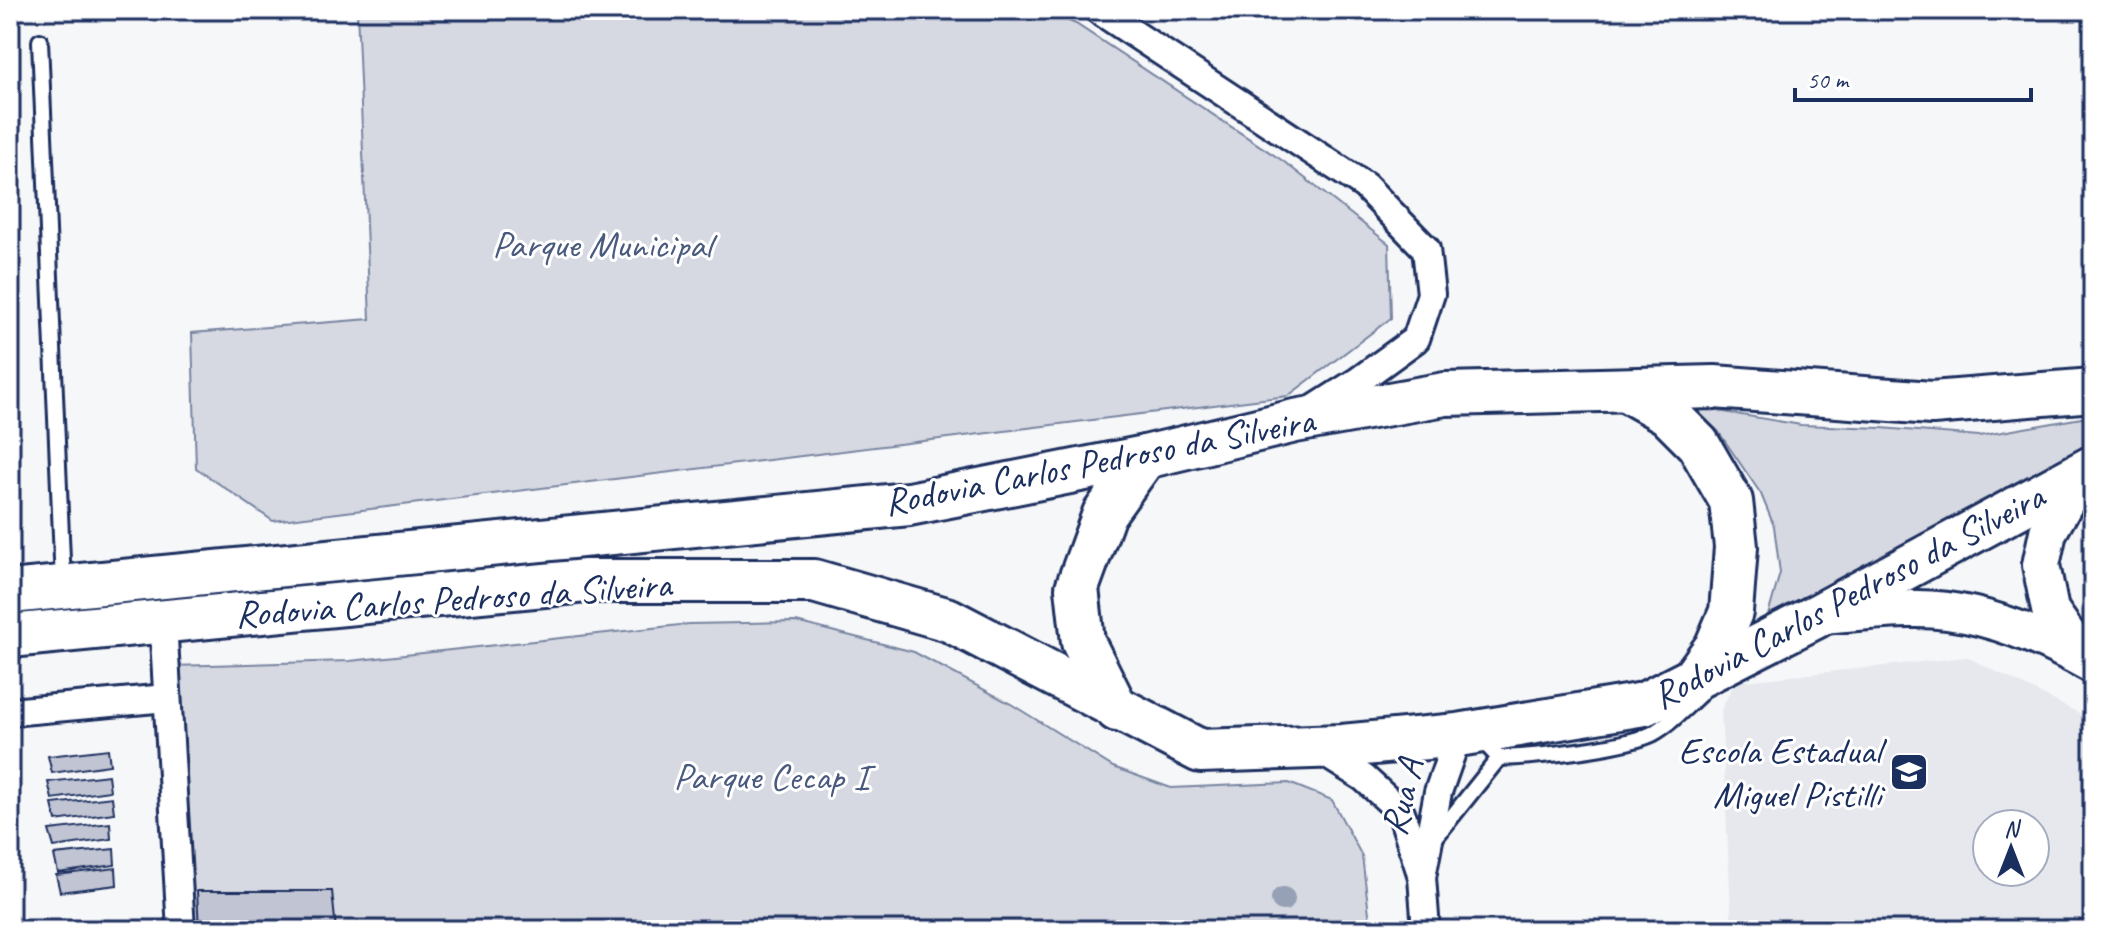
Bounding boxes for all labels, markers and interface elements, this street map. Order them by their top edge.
scale bar [1795,52,2031,102]
text: 50 m [1807,65,1850,95]
park label: Parque Municipal [492,221,718,268]
street label: Rodovia Carlos Pedroso da Silveira [880,396,1320,526]
street label: Rodovia Carlos Pedroso da Silveira [1644,471,2054,719]
street label: Rodovia Carlos Pedroso da Silveira [234,560,675,638]
place label: Escola Estadual Miguel Pistilli [1678,727,1888,818]
school or university icon: Escola Estadual Miguel Pistilli [1888,751,1930,793]
street label: Rua A [1370,752,1435,840]
park label: Parque Cecap I [674,753,876,800]
north arrow [1971,808,2051,888]
text: N [2004,815,2021,843]

